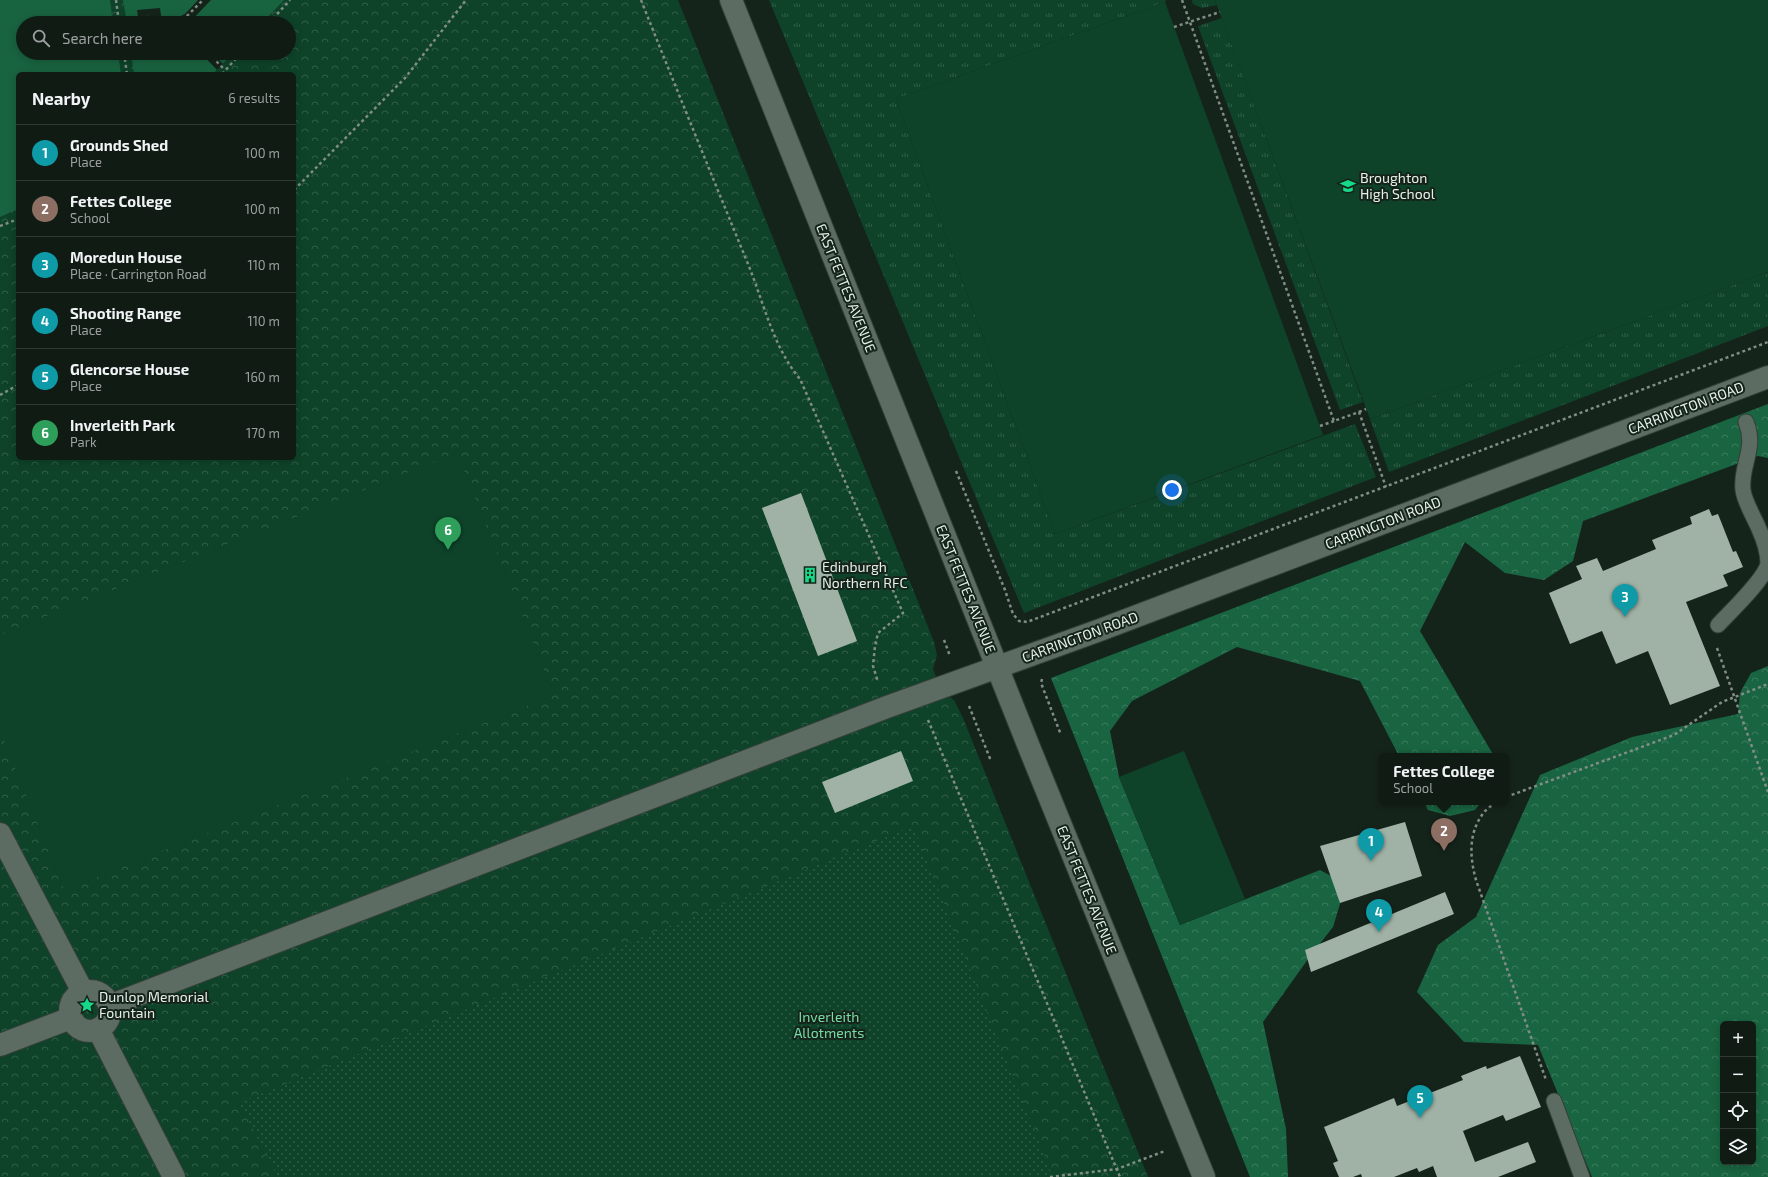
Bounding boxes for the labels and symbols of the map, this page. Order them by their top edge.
place label: Broughton High School [1360,169,1436,202]
school or university icon: Broughton High School [1339,177,1357,195]
street label: EAST FETTES AVENUE [813,221,880,355]
street label: CARRINGTON ROAD [1626,378,1746,437]
your location [1162,480,1182,500]
street label: CARRINGTON ROAD [1323,493,1443,552]
pin: 6 [435,517,461,550]
street label: EAST FETTES AVENUE [933,522,1000,656]
place label: Edinburgh Northern RFC [822,558,907,591]
building icon: Edinburgh Northern RFC [801,566,819,584]
pin: 3 [1612,584,1638,617]
street label: CARRINGTON ROAD [1019,608,1140,665]
pin: 2 [1431,818,1457,851]
street label: EAST FETTES AVENUE [1054,823,1121,957]
pin: 1 [1358,828,1384,861]
pin: 4 [1366,899,1392,932]
place label: Dunlop Memorial Fountain [99,988,210,1021]
place icon: Dunlop Memorial Fountain [78,996,96,1014]
park label: Inverleith Allotments [794,1008,864,1041]
pin: 5 [1407,1085,1433,1118]

